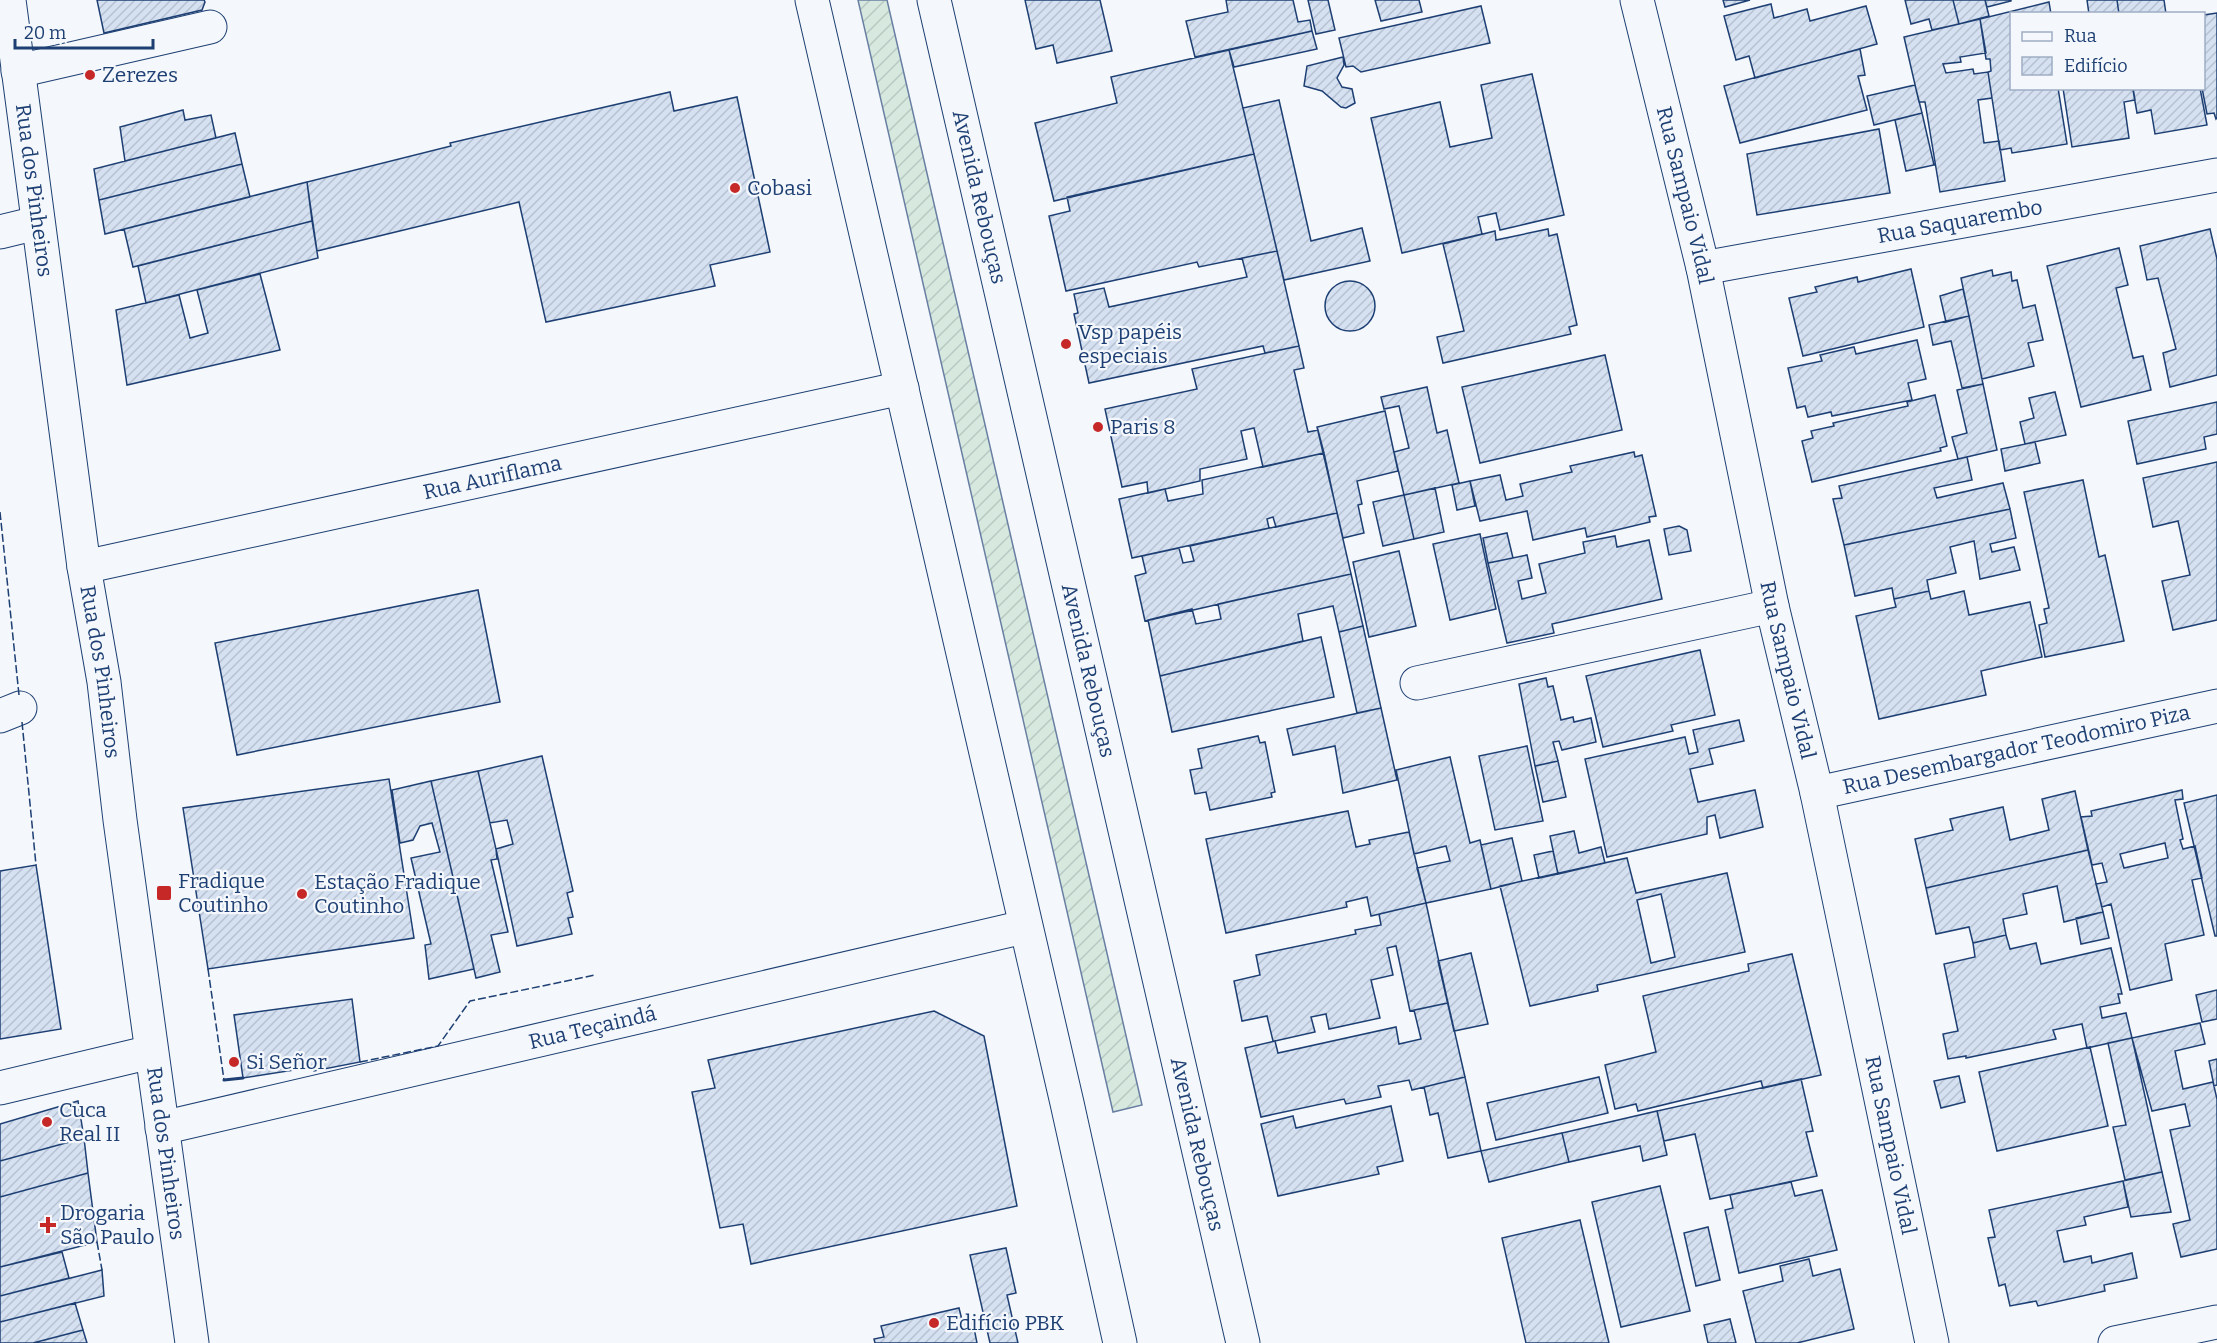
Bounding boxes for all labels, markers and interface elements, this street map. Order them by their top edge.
scale bar [15,12,153,50]
legend [2010,12,2205,90]
text: 20 m [24,22,66,44]
text: Rua [2064,25,2097,47]
text: Edifício [2064,55,2128,77]
place label: Zerezes [102,62,178,88]
marker: Zerezes [83,68,97,82]
street label: Rua dos Pinheiros [10,102,59,279]
street label: Rua Sampaio Vidal [1651,104,1719,286]
street label: Avenida Rebouças [947,107,1012,286]
place label: Cobasi [747,175,812,201]
marker: Cobasi [728,181,742,195]
street label: Rua Saquarembo [1875,194,2044,249]
place label: Vsp papéis especiais [1078,319,1182,369]
marker: Vsp papéis especiais [1059,337,1073,351]
place label: Paris 8 [1110,414,1176,440]
marker: Paris 8 [1091,420,1105,434]
street label: Rua Auriflama [421,450,565,505]
street label: Rua Sampaio Vidal [1754,579,1821,762]
street label: Avenida Rebouças [1056,581,1121,760]
street label: Rua dos Pinheiros [74,583,126,760]
street label: Rua Desembargador Teodomiro Piza [1840,699,2193,800]
place label: Fradique Coutinho [178,868,268,918]
place label: Estação Fradique Coutinho [314,869,481,919]
marker: Fradique Coutinho [155,884,173,902]
marker: Estação Fradique Coutinho [295,887,309,901]
street label: Rua Teçaindá [526,1000,659,1055]
place label: Si Señor [246,1049,327,1075]
street label: Rua Sampaio Vidal [1859,1053,1922,1237]
marker: Si Señor [227,1055,241,1069]
street label: Avenida Rebouças [1165,1055,1230,1234]
street label: Rua dos Pinheiros [141,1065,191,1242]
place label: Cuca Real II [59,1097,120,1147]
marker: Cuca Real II [40,1115,54,1129]
place label: Drogaria São Paulo [60,1200,155,1250]
marker: Drogaria São Paulo [41,1218,55,1232]
place label: Edifício PBK [946,1310,1064,1336]
marker: Edifício PBK [927,1316,941,1330]

